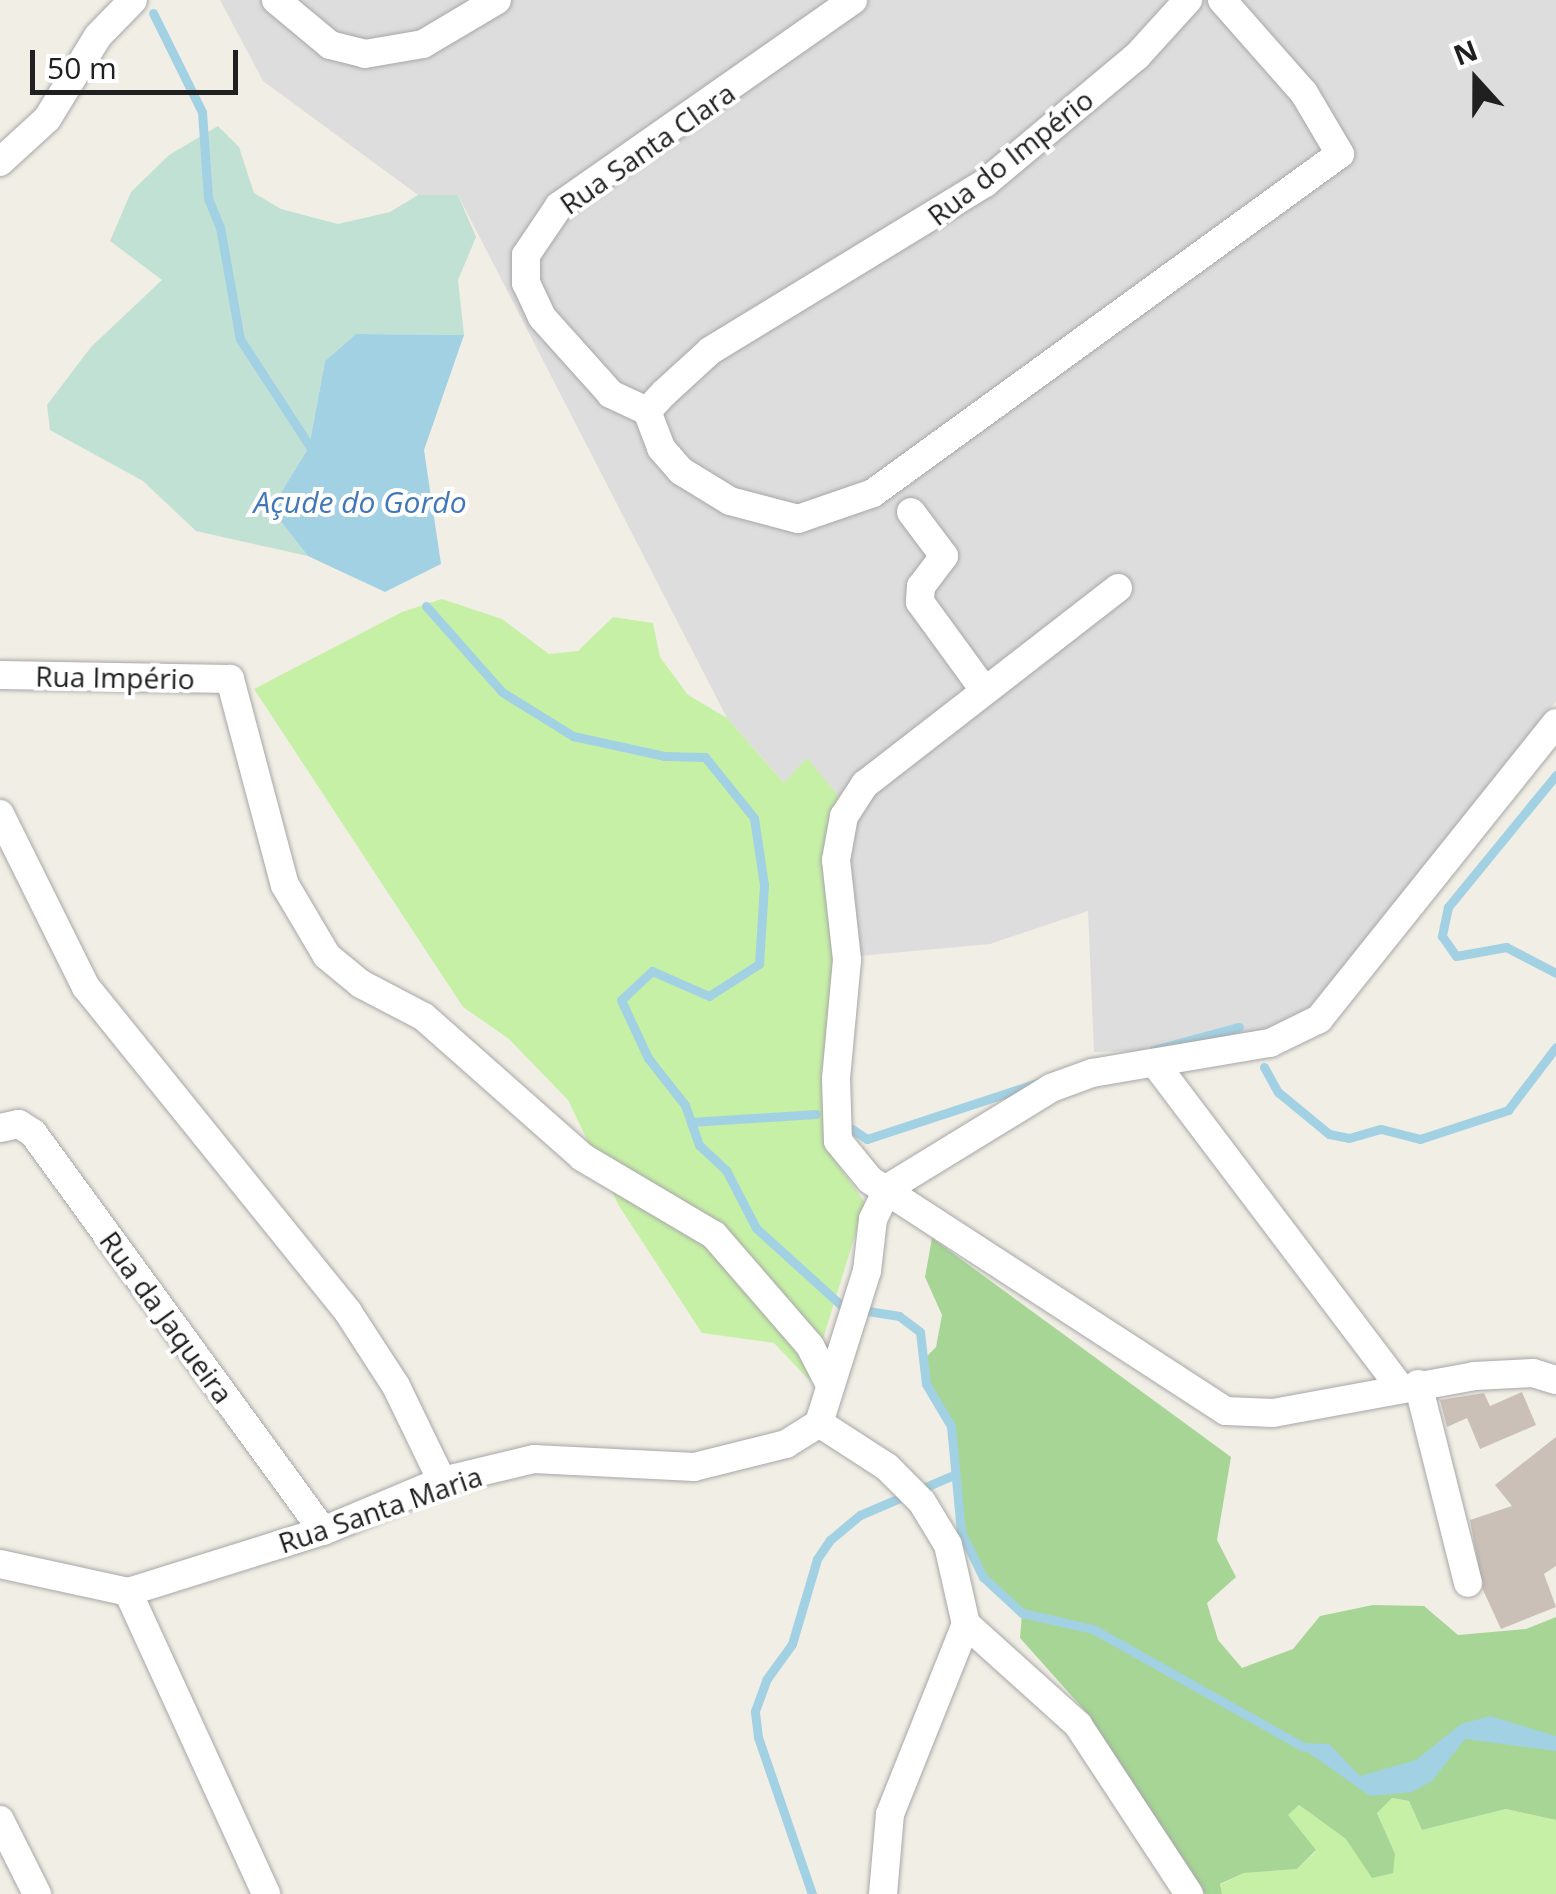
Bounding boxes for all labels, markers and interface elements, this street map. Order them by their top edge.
scale bar [35,30,242,92]
north arrow [1426,30,1526,130]
text: N [1448,30,1483,74]
text: 50 m [47,47,117,88]
street label: Rua Santa Clara [553,75,741,221]
street label: Rua do Império [921,82,1099,232]
water label: Açude do Gordo [253,484,467,520]
street label: Rua Império [35,659,195,695]
street label: Rua da Jaqueira [93,1224,241,1410]
street label: Rua Santa Maria [274,1458,486,1560]

